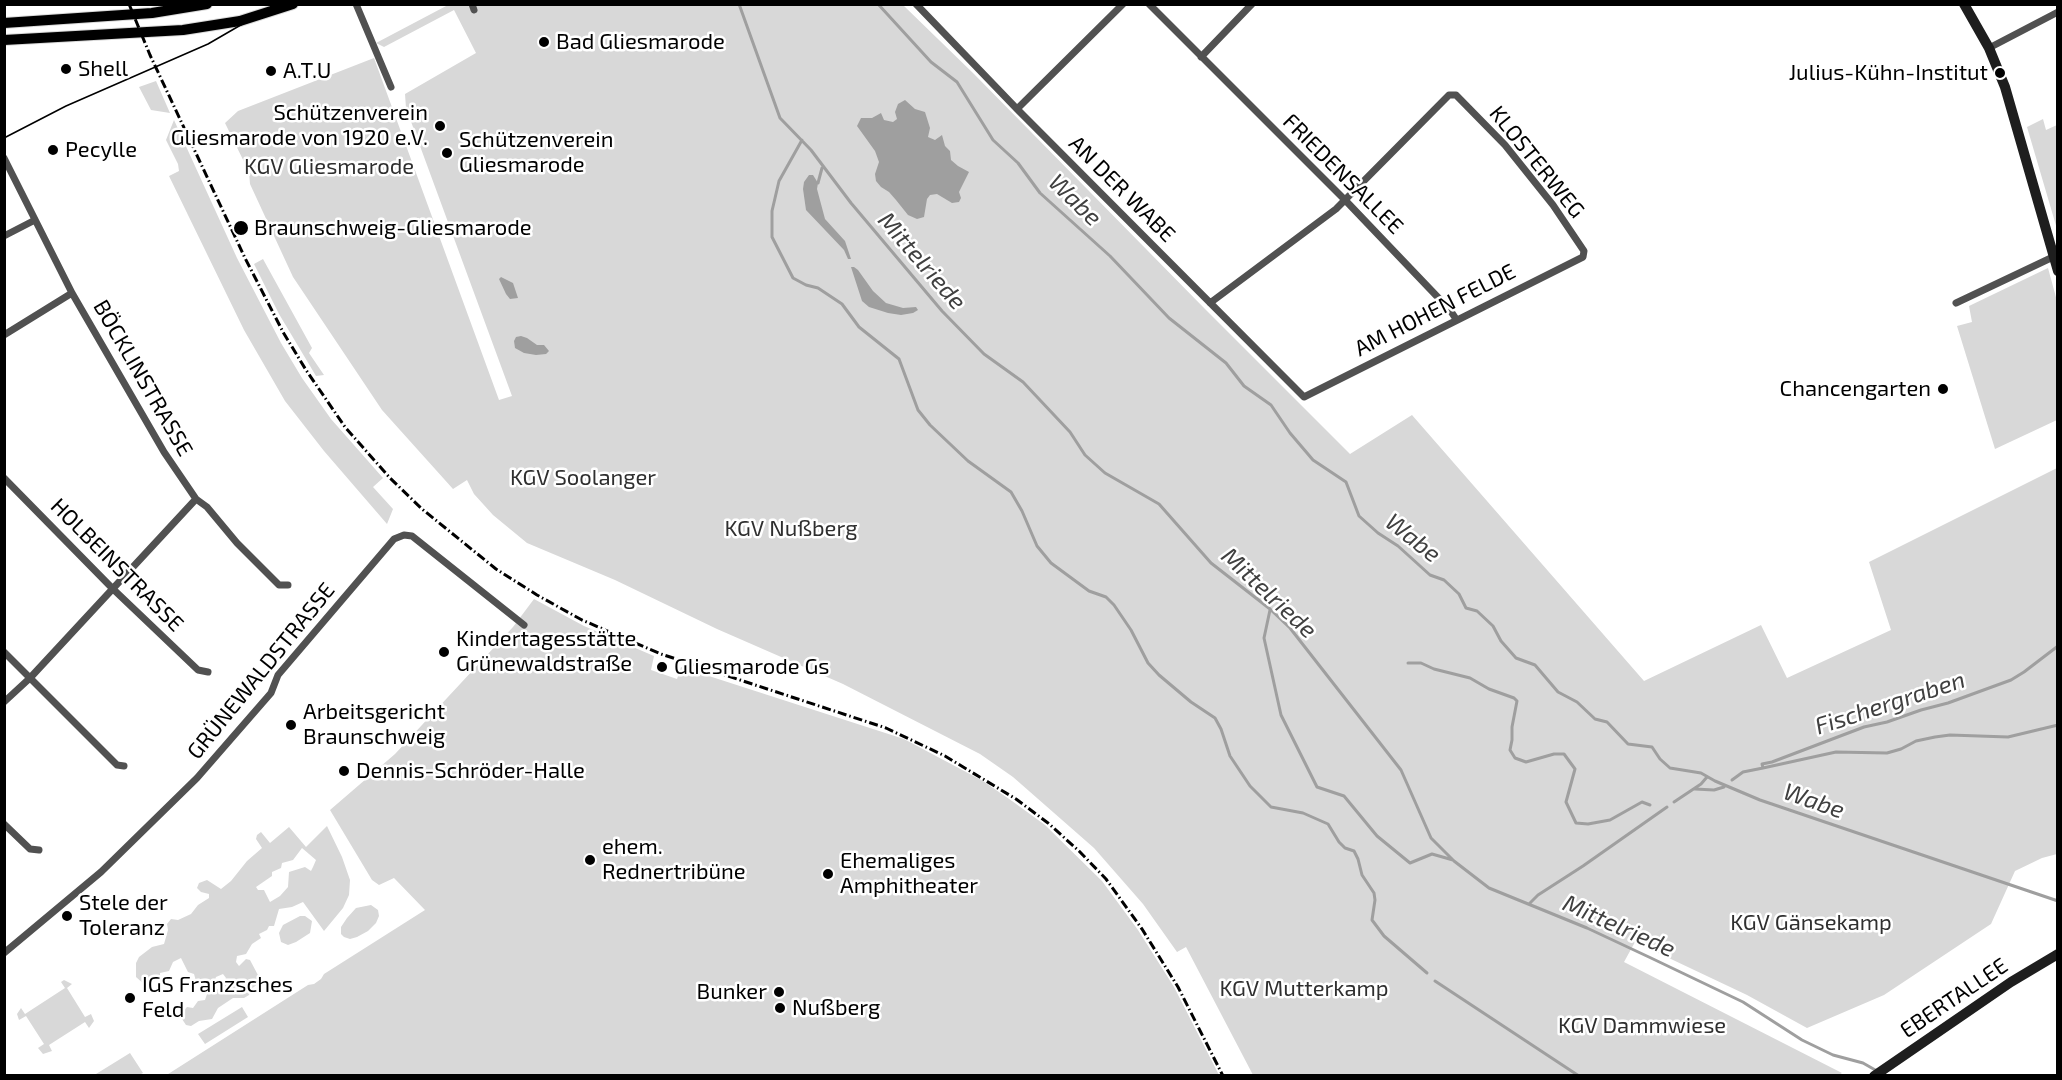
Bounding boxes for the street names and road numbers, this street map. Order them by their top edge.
street label: KLOSTERWEG [1484,101,1590,223]
street label: FRIEDENSALLEE [1277,108,1409,240]
street label: AN DER WABE [1063,130,1181,248]
street label: AM HOHEN FELDE [1350,258,1520,362]
street label: BÖCKLINSTRASSE [88,295,198,461]
street label: HOLBEINSTRASSE [45,493,189,637]
street label: GRÜNEWALDSTRASSE [182,577,340,765]
street label: EBERTALLEE [1895,952,2013,1044]

